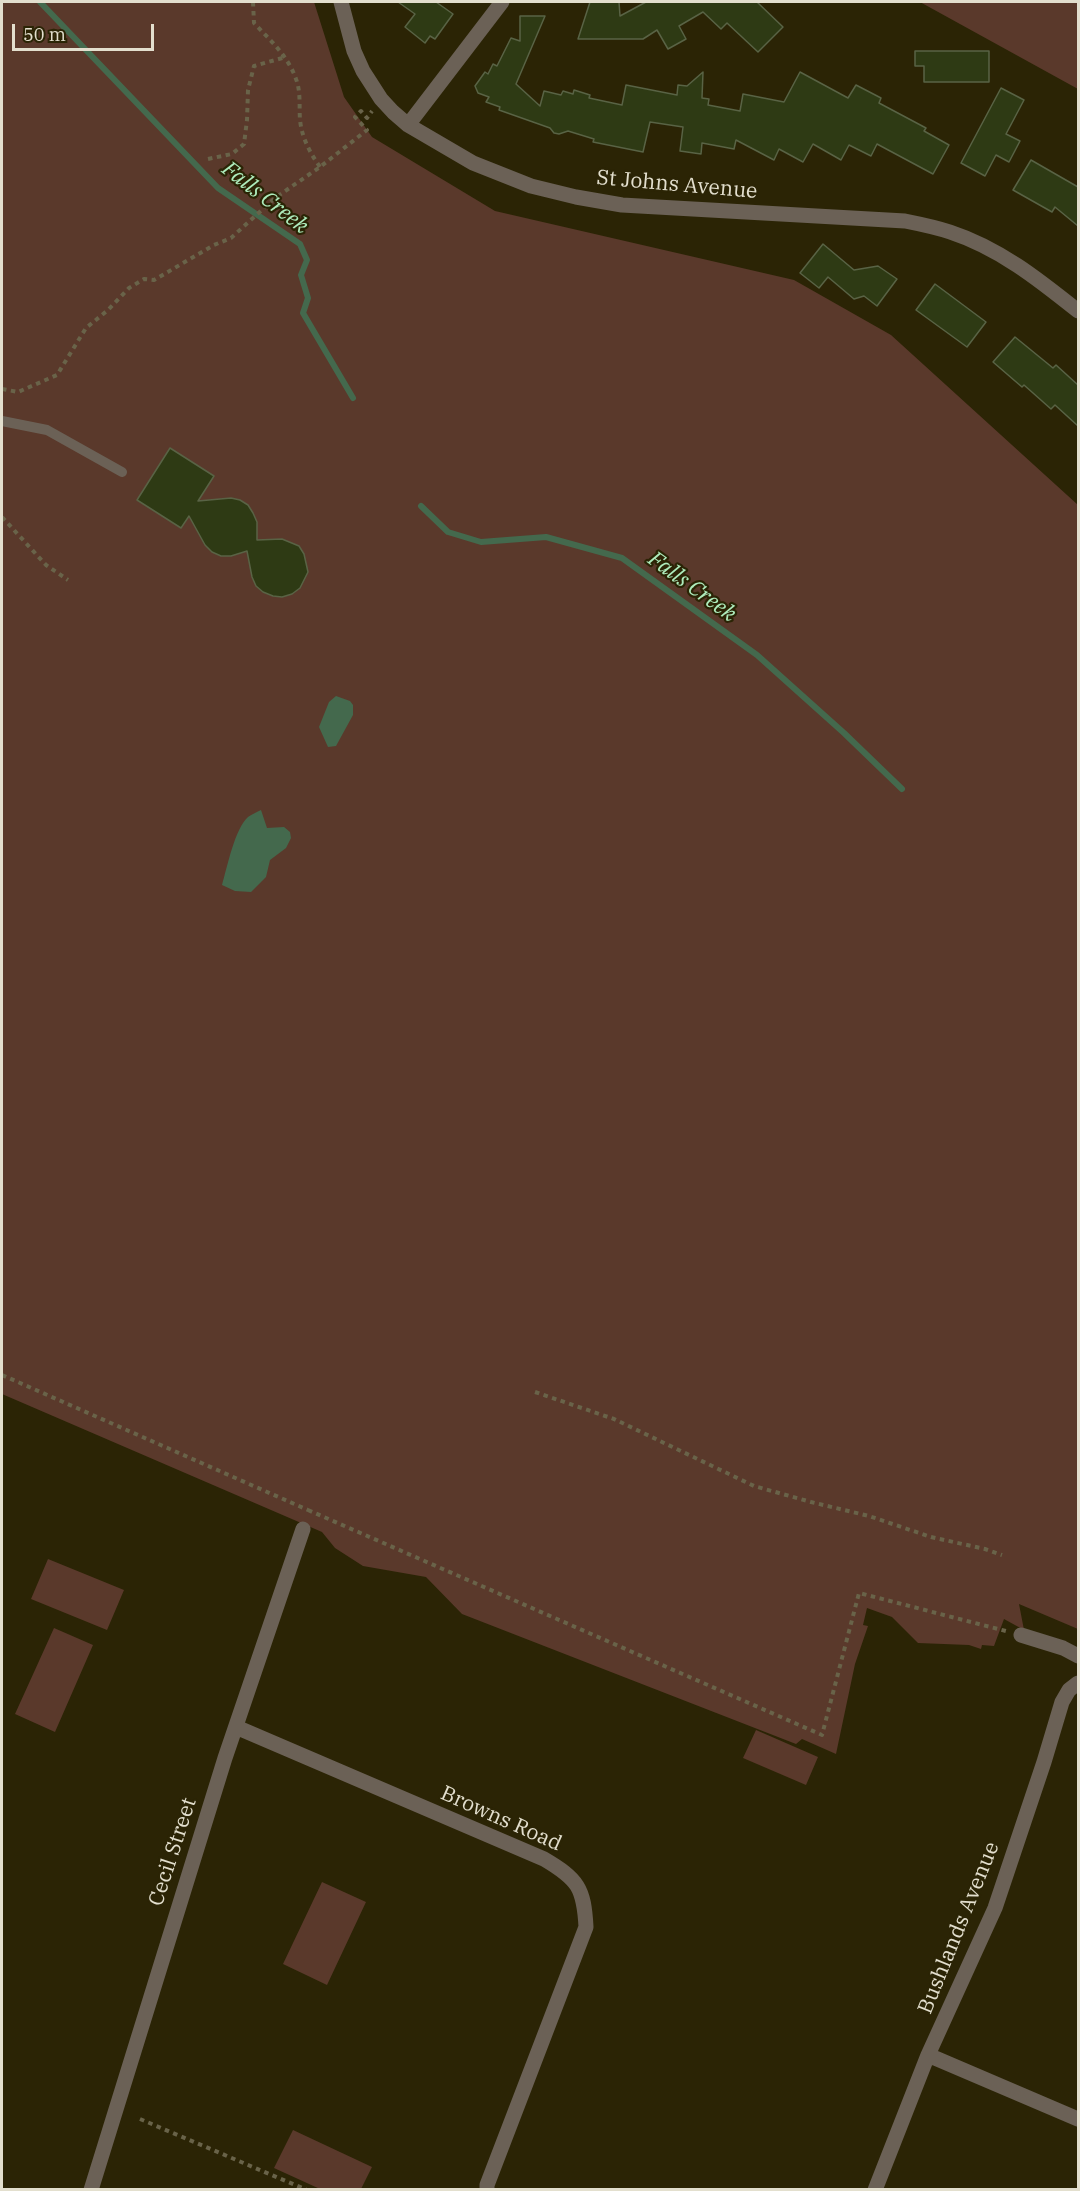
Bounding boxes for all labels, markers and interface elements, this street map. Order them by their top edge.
scale bar [15,12,158,50]
text: 50 m [23,23,66,46]
water label: Falls Creek [216,156,314,240]
street label: St Johns Avenue [596,165,758,205]
water label: Falls Creek [643,546,741,628]
street label: Browns Road [436,1781,566,1857]
street label: Cecil Street [144,1795,202,1909]
street label: Bushlands Avenue [913,1838,1005,2018]

